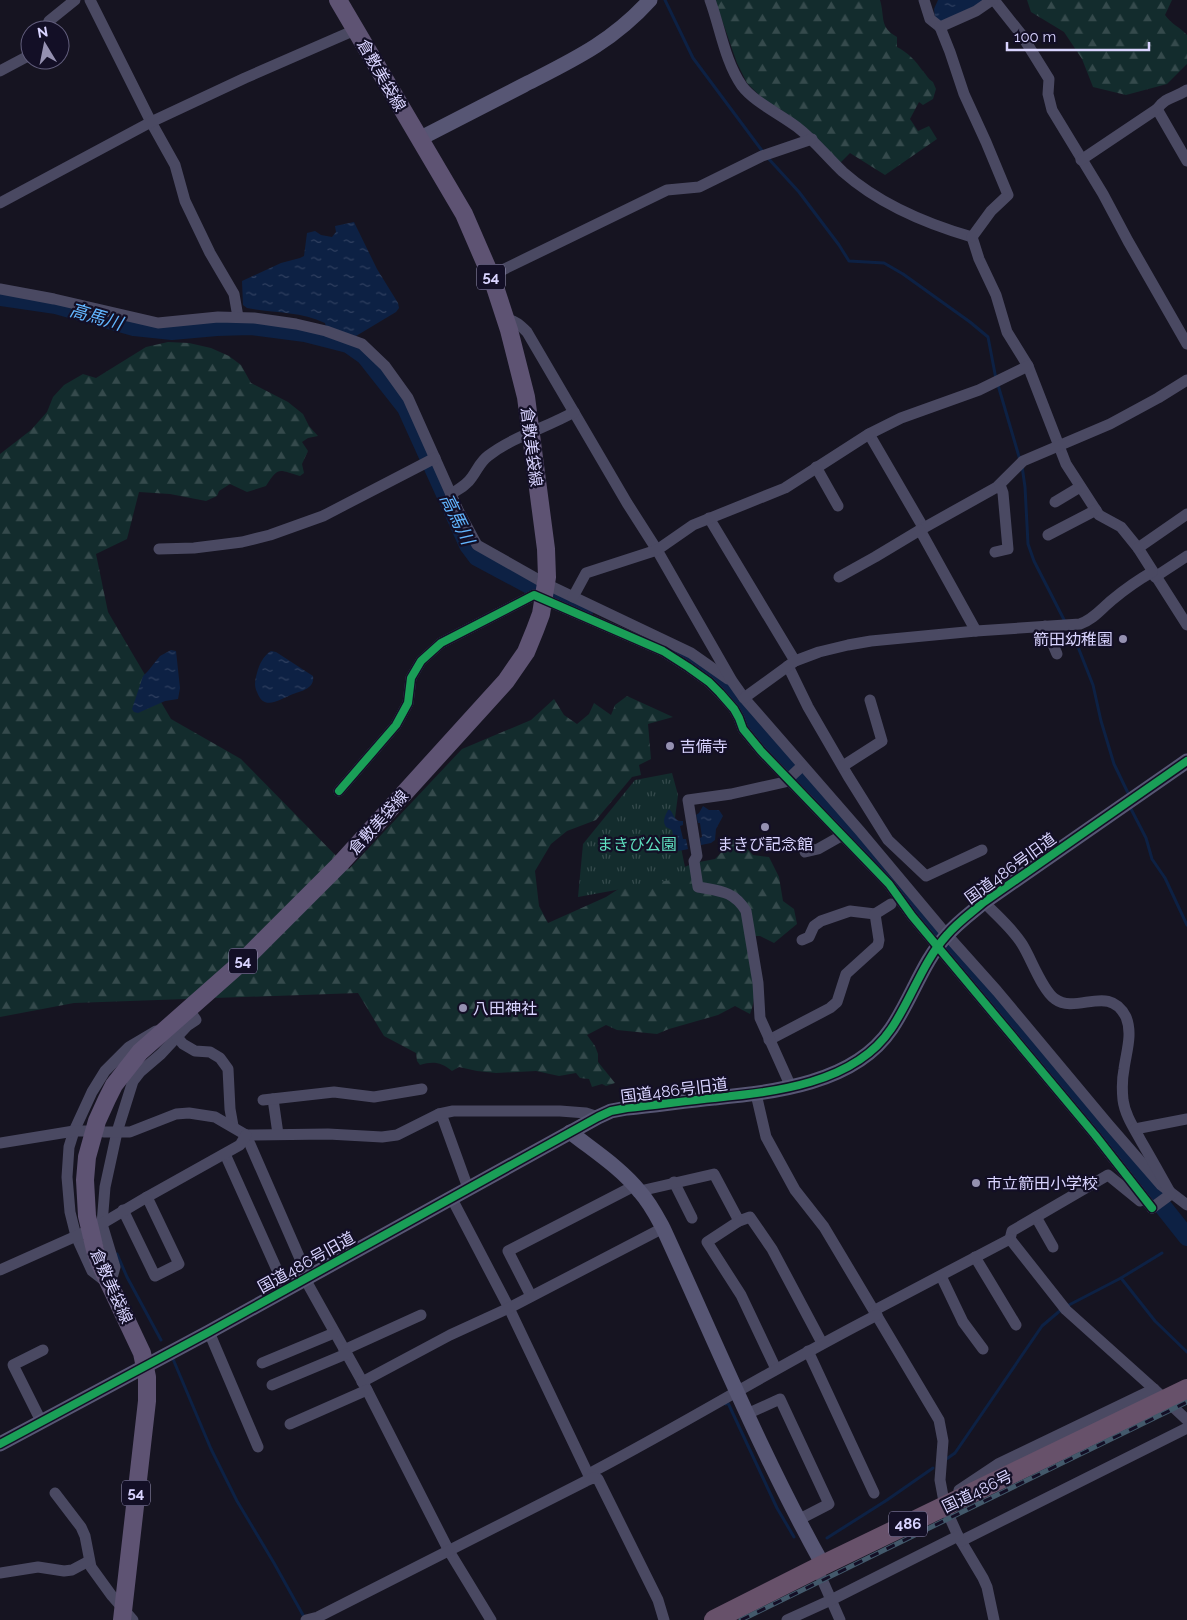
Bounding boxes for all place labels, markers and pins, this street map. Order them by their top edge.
place label: 箭田幼稚園 [1033,630,1113,649]
marker: 箭田幼稚園 [1117,633,1129,645]
place label: 吉備寺 [680,737,728,756]
marker: 吉備寺 [664,740,676,752]
marker: まきび記念館 [759,821,771,833]
place label: まきび記念館 [717,835,813,854]
place label: 八田神社 [473,999,537,1018]
marker: 八田神社 [457,1002,469,1014]
place label: 市立箭田小学校 [986,1174,1098,1193]
marker: 市立箭田小学校 [970,1177,982,1189]

